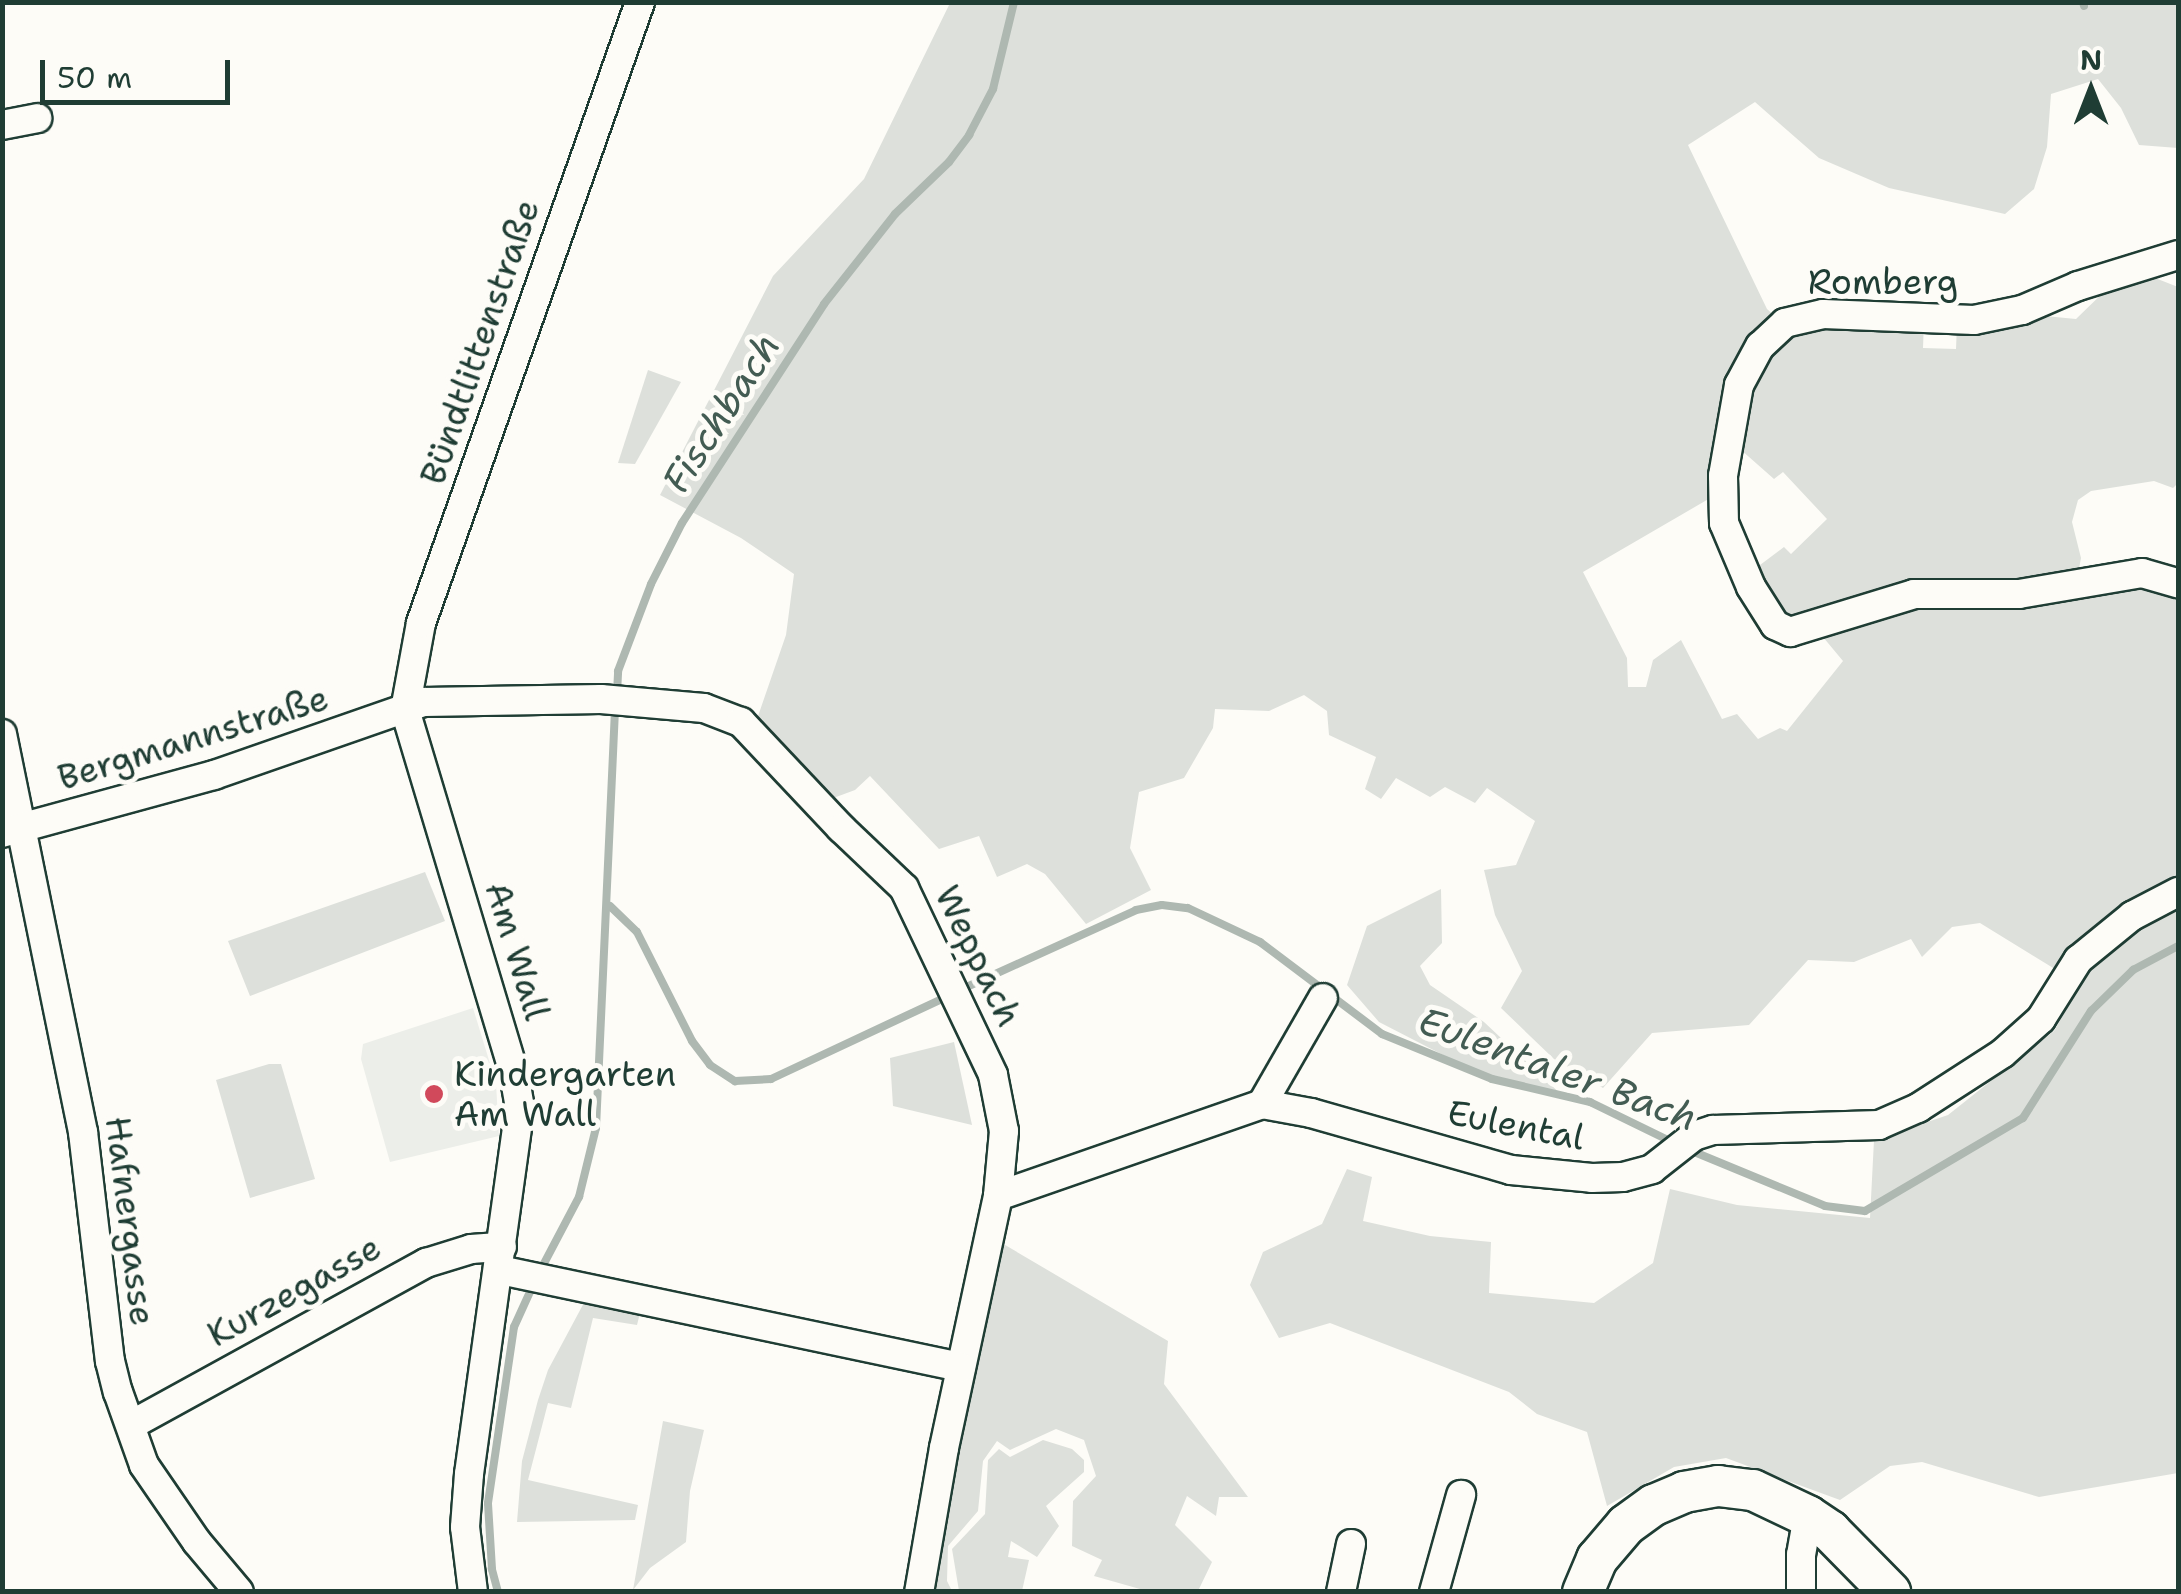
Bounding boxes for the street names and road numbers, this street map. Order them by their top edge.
street label: Bündtlittenstraße [412,194,548,490]
street label: Romberg [1808,261,1958,303]
street label: Bergmannstraße [53,677,333,799]
street label: Am Wall [476,877,558,1025]
street label: Weppach [926,879,1030,1033]
street label: Eulental [1444,1091,1588,1159]
street label: Hafnergasse [96,1114,164,1328]
street label: Kurzegasse [200,1226,388,1356]

